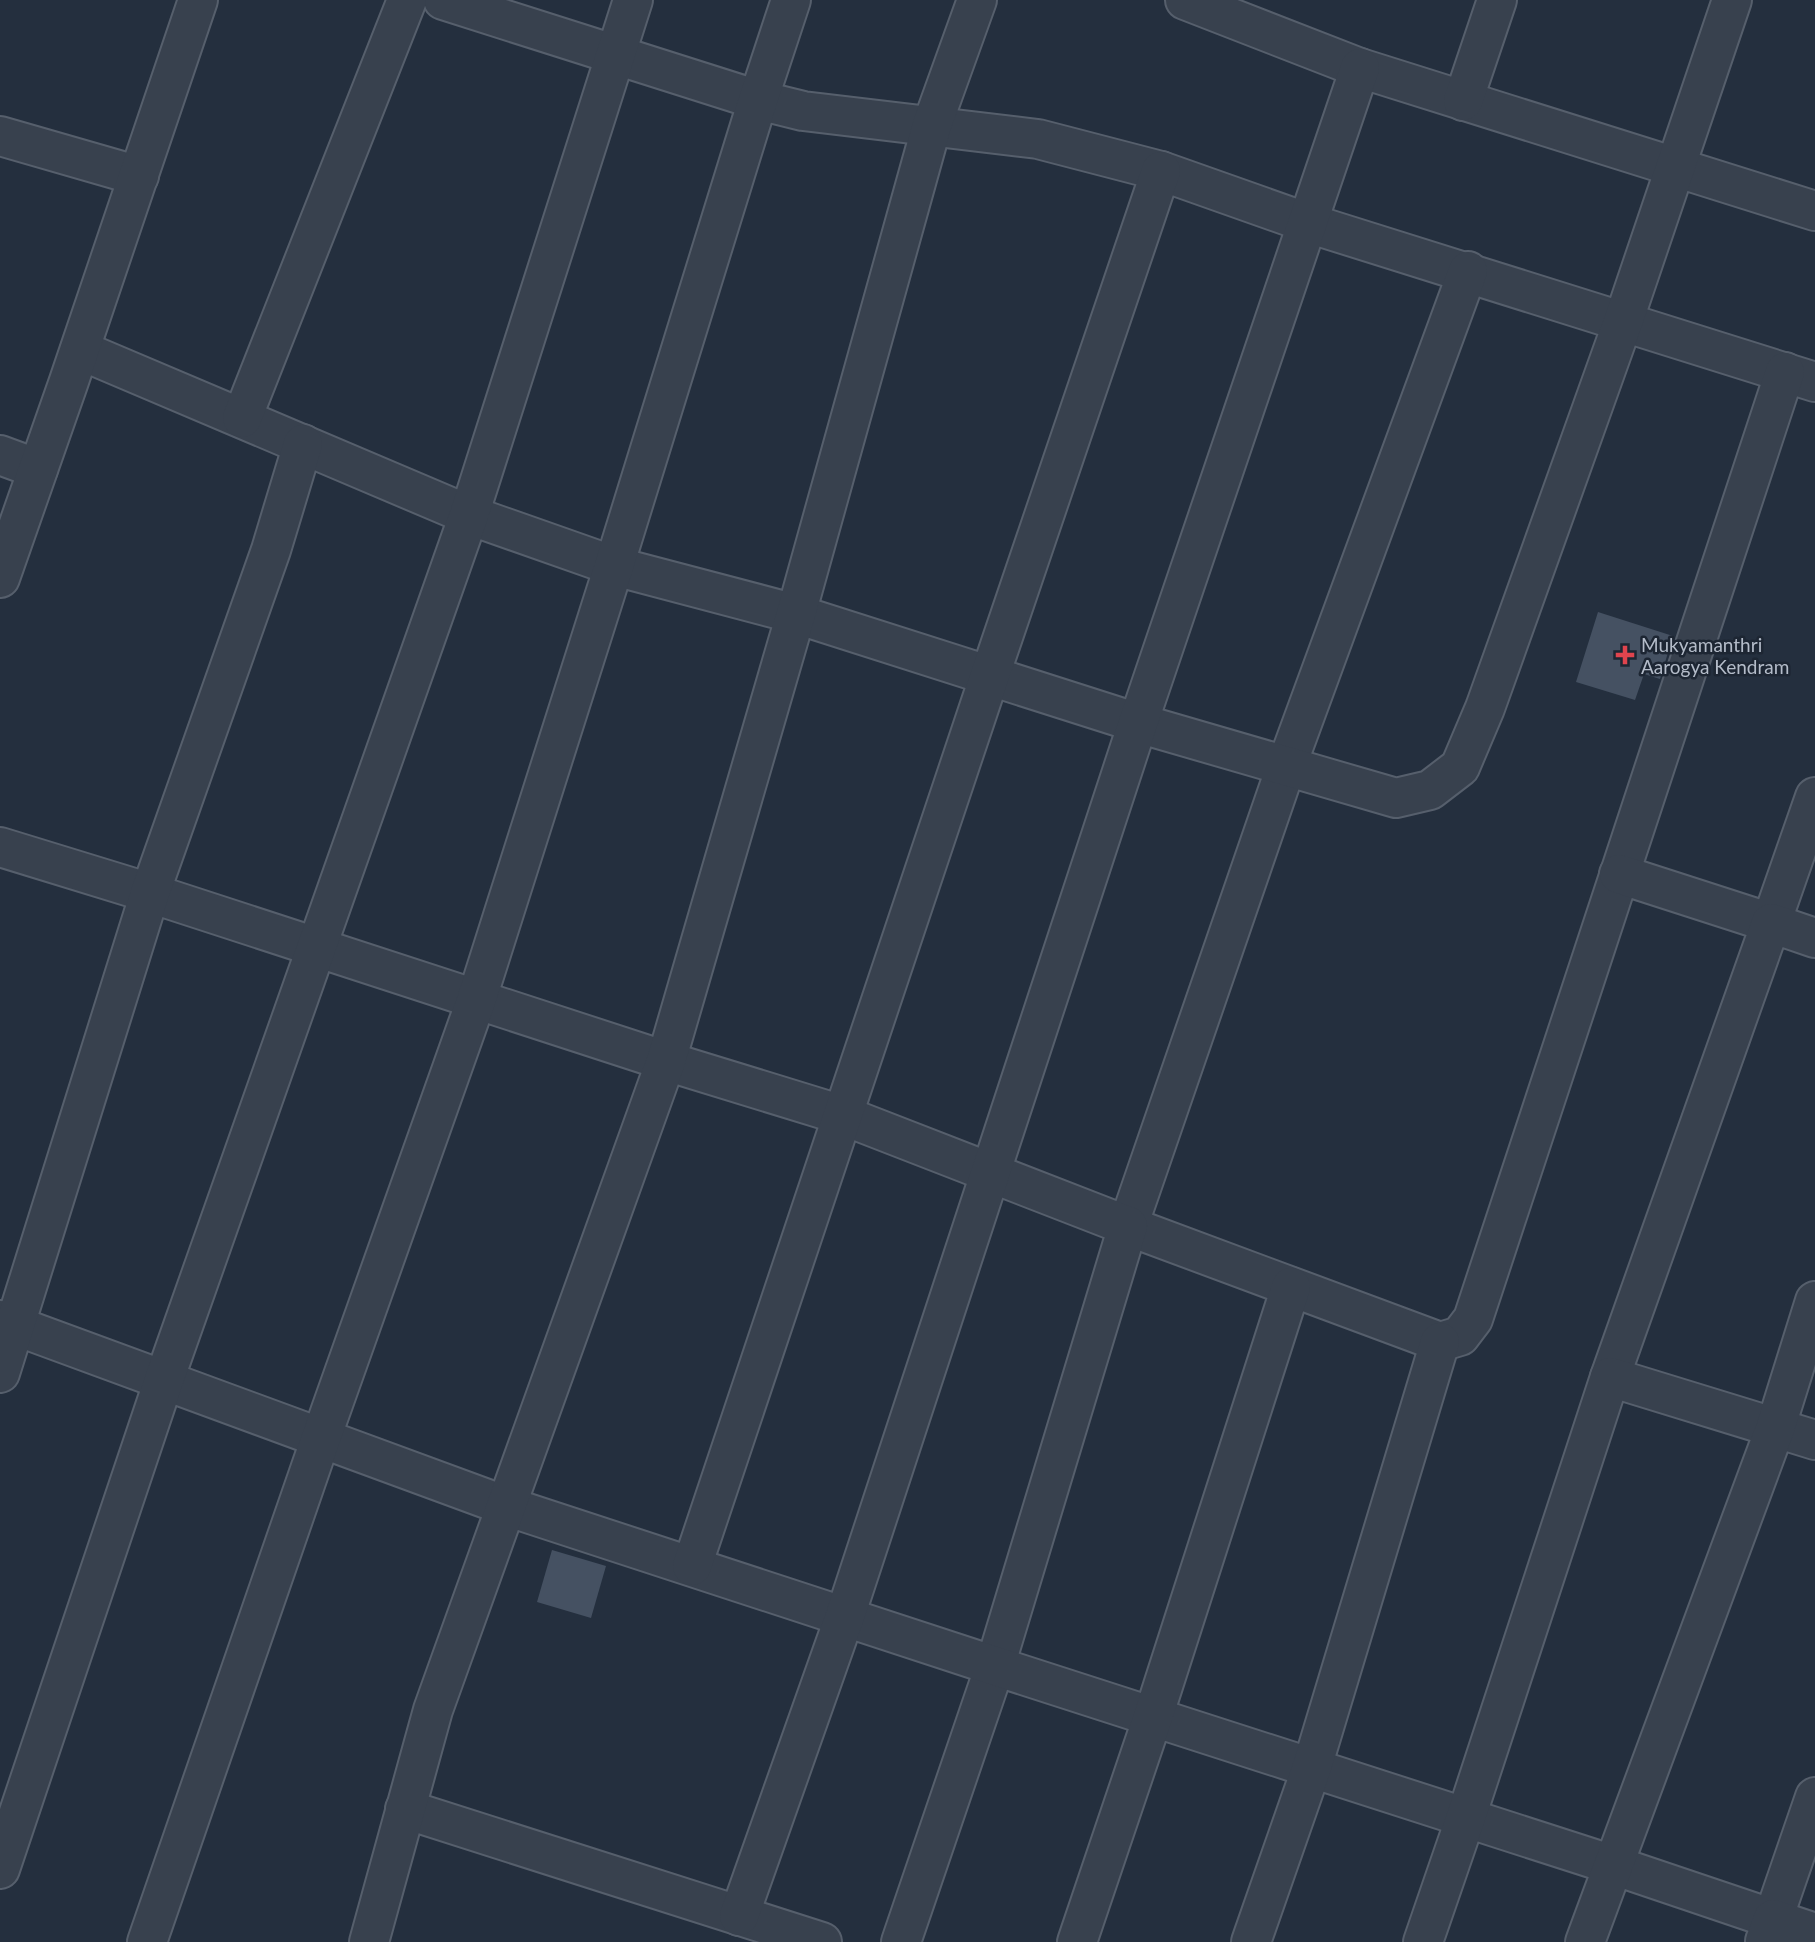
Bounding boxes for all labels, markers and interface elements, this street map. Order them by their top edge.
place label: Mukyamanthri Aarogya Kendram [1641,633,1789,678]
marker: Mukyamanthri Aarogya Kendram [1615,645,1635,665]

